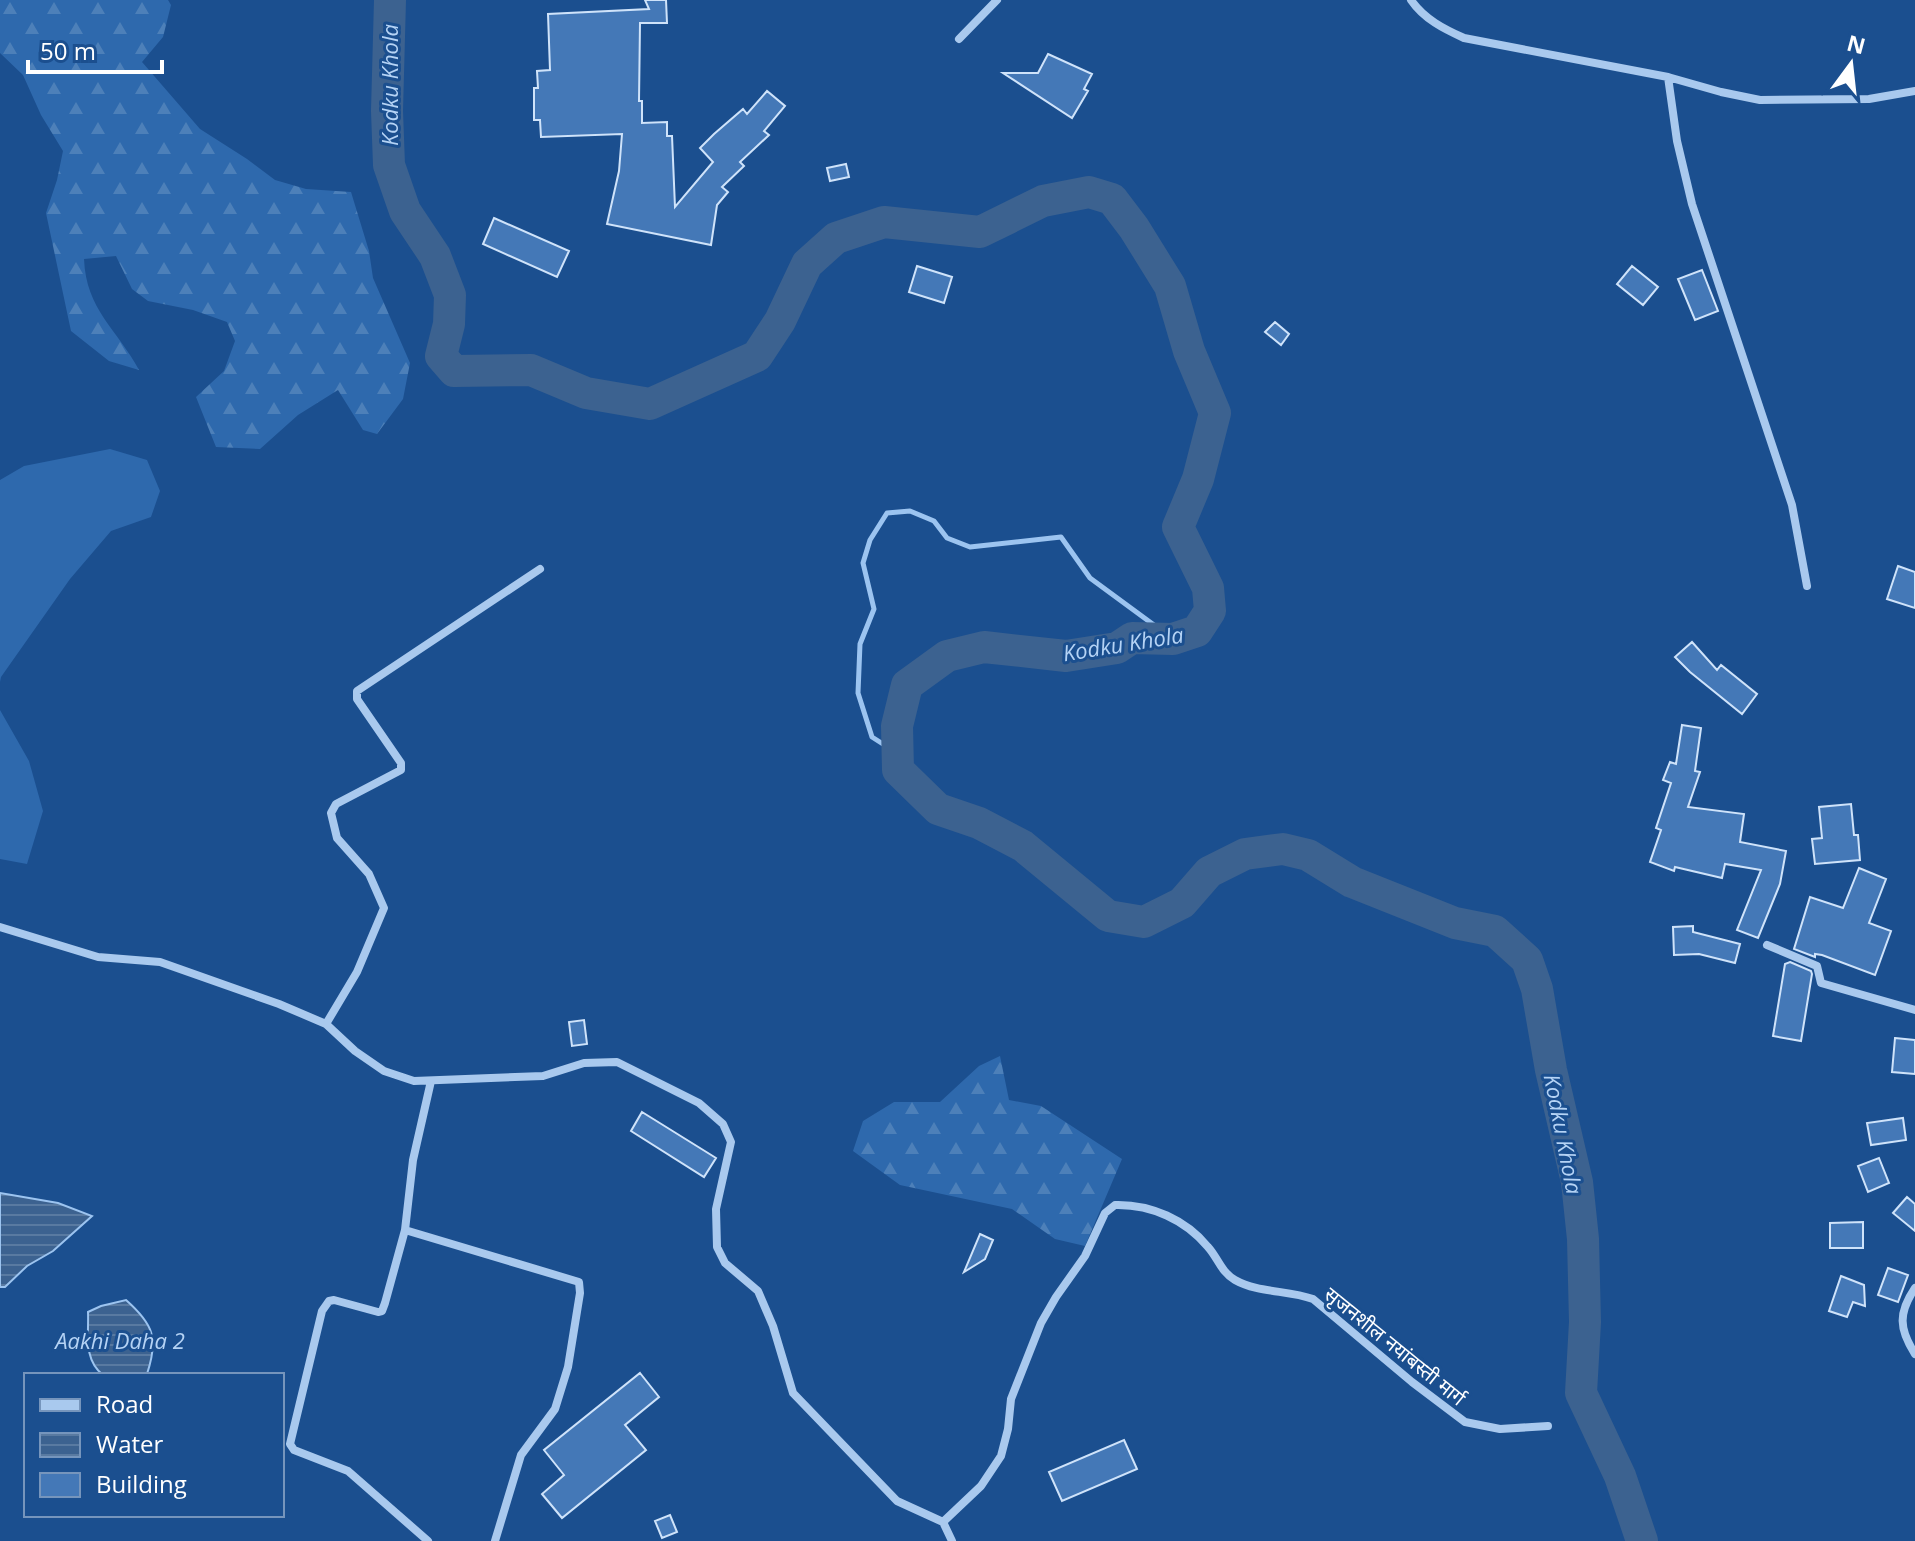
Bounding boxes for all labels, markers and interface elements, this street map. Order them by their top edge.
scale bar [28,24,162,74]
water label: Kodku Khola [374,24,404,146]
north arrow [1811,24,1891,104]
text: N [1844,27,1869,61]
text: 50 m [40,34,96,67]
water label: Kodku Khola [1060,619,1186,667]
water label: Kodku Khola [1538,1071,1590,1197]
street label: सृजनशील नयांबस्ती मार्ग [1319,1281,1472,1412]
water label: Aakhi Daha 2 [53,1325,185,1355]
legend [24,1373,284,1517]
text: Road [96,1387,153,1420]
text: Water [96,1427,164,1460]
text: Building [96,1467,187,1500]

